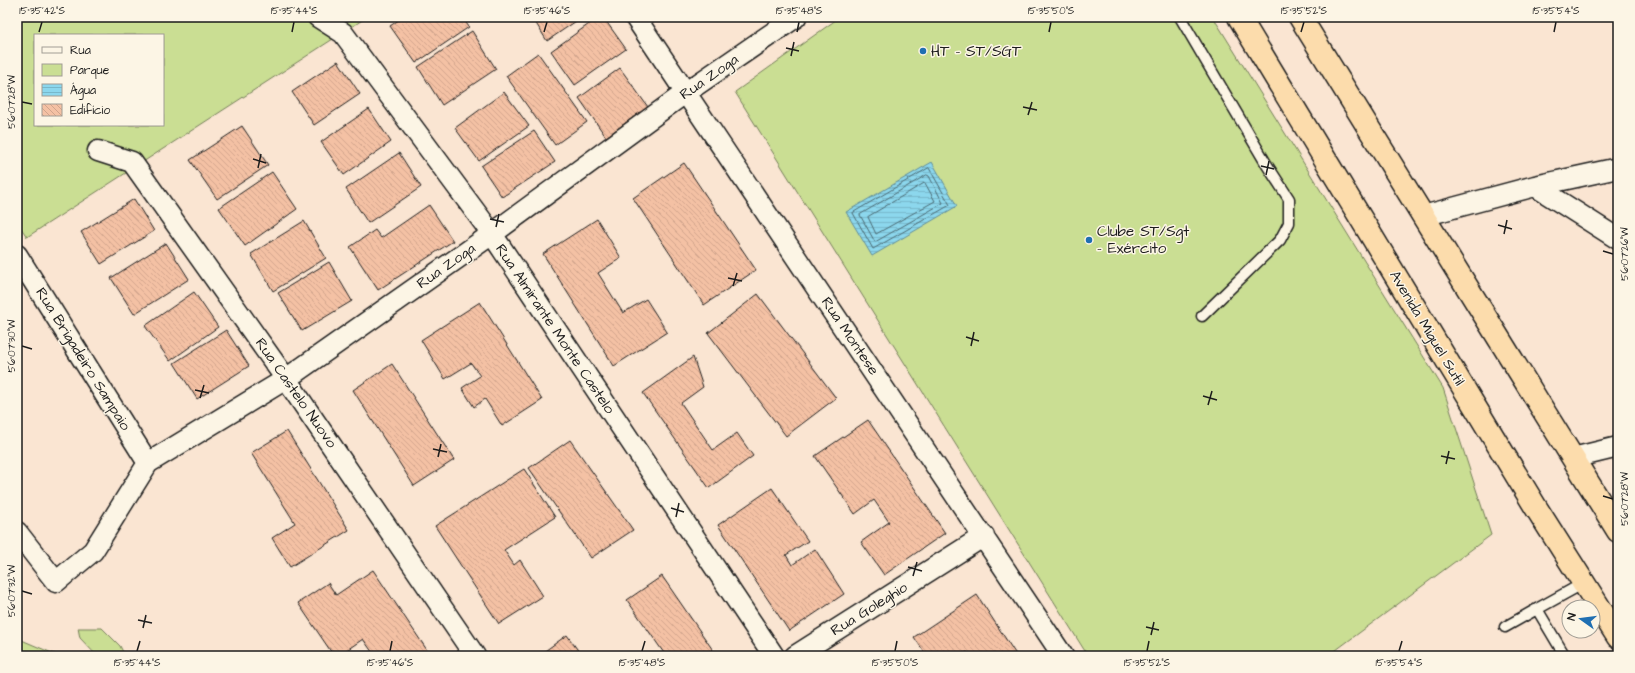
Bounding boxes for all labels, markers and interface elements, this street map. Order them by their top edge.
text: 15°35'42"S [19,4,65,18]
text: 15°35'44"S [271,4,318,18]
text: 15°35'46"S [524,4,571,18]
text: 15°35'48"S [776,4,823,18]
text: 15°35'50"S [1028,4,1075,18]
text: 15°35'52"S [1281,4,1328,18]
text: 15°35'54"S [1532,4,1580,18]
legend [34,34,164,126]
place label: HT - ST/SGT [931,41,1022,62]
text: Rua [70,42,91,59]
marker: HT - ST/SGT [918,46,928,56]
street label: Rua Zoga [675,49,744,106]
text: Parque [70,62,110,79]
text: 56°07'28"W [5,75,19,129]
text: Água [70,82,96,100]
text: Edifício [70,102,110,119]
place label: Clube ST/Sgt - Exército [1097,221,1189,259]
text: 56°07'26"W [1618,227,1632,281]
marker: Clube ST/Sgt - Exército [1084,235,1094,245]
street label: Rua Zoga [412,238,481,295]
street label: Rua Almirante Monte Castelo [490,240,620,419]
street label: Avenida Miguel Sutil [1383,266,1470,390]
street label: Rua Brigadeiro Sampaio [30,283,136,436]
street label: Rua Montese [816,293,884,379]
text: 56°07'30"W [5,319,19,372]
street label: Rua Castelo Nuovo [250,334,342,453]
text: 56°07'28"W [1618,472,1632,526]
text: 56°07'32"W [5,564,19,617]
street label: Rua Goleghio [826,577,913,642]
north arrow [1561,599,1601,639]
text: N [1564,611,1580,622]
text: 15°35'44"S [114,656,161,670]
text: 15°35'46"S [367,656,414,670]
text: 15°35'48"S [619,656,666,670]
text: 15°35'50"S [872,656,919,670]
text: 15°35'52"S [1124,656,1171,670]
text: 15°35'54"S [1375,656,1423,670]

